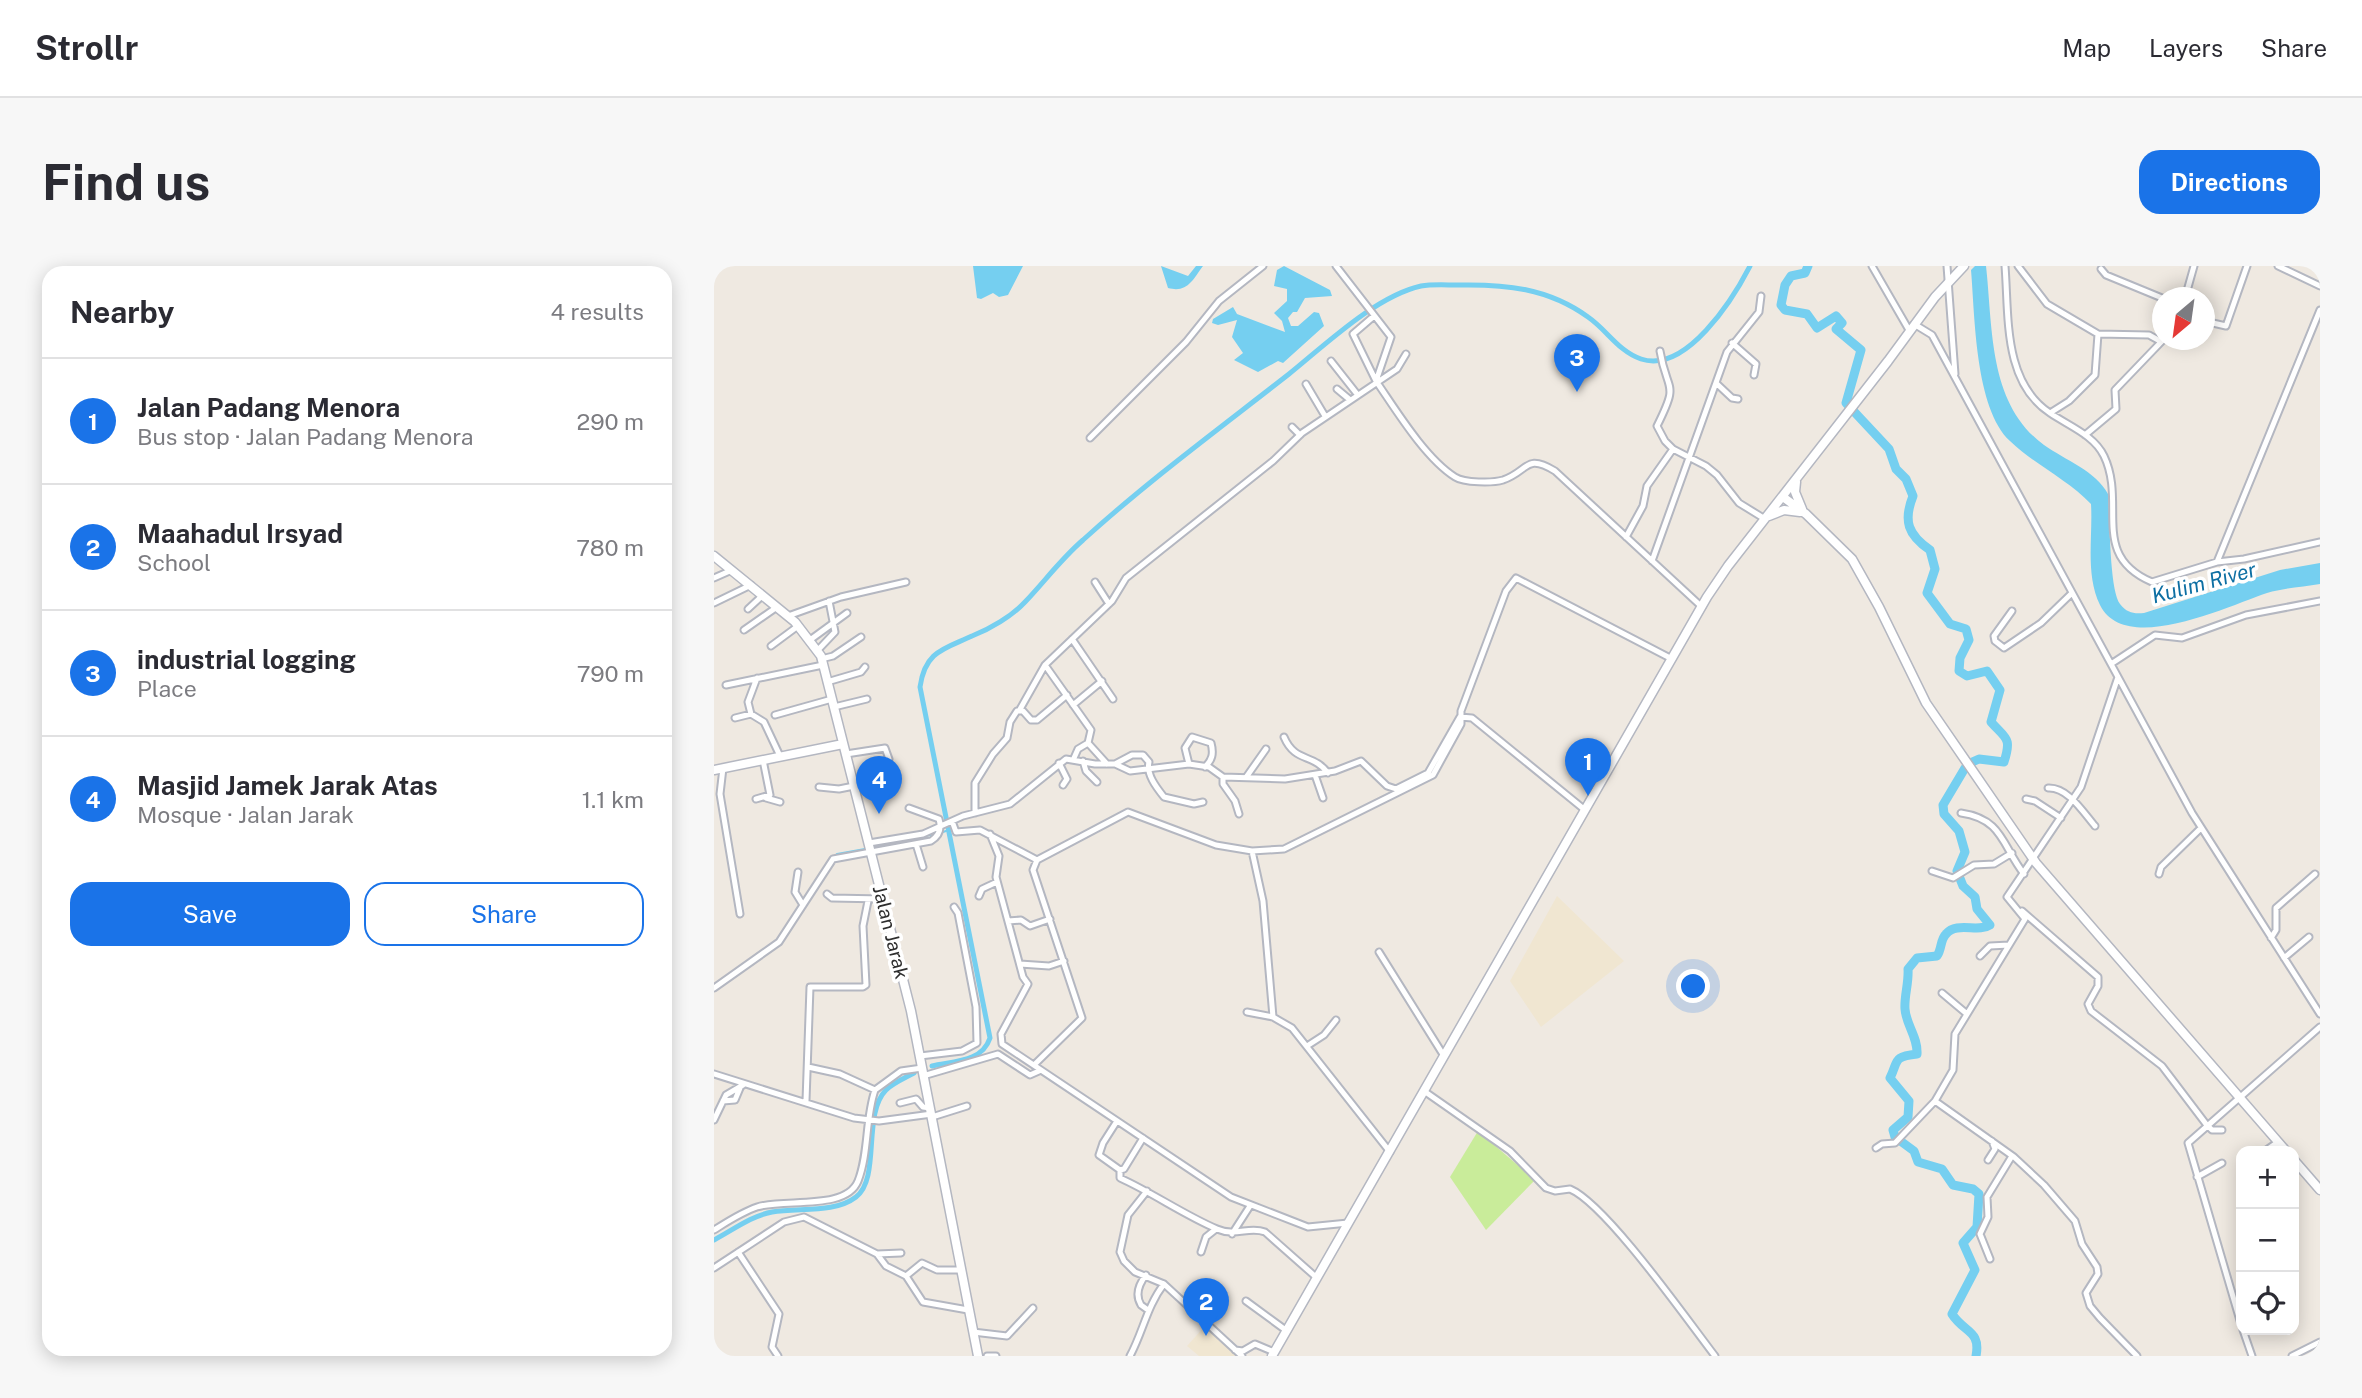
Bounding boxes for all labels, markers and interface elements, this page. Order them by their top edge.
text: Strollr [35,29,138,67]
text: Map [2062,34,2111,62]
text: Layers [2149,34,2223,62]
text: Share [2261,34,2327,62]
button: Directions [2139,150,2320,214]
text: Find us [42,153,210,211]
north arrow [2152,287,2215,350]
text: Nearby [70,294,174,330]
text: 4 results [550,298,644,325]
pin: 3 [1554,334,1600,392]
text: Jalan Padang Menora [137,392,400,423]
text: 1 [88,408,98,435]
text: 290 m [577,408,644,435]
text: Bus stop · Jalan Padang Menora [137,423,473,450]
text: Maahadul Irsyad [137,518,343,549]
text: 2 [86,534,100,561]
text: 780 m [576,534,644,561]
text: School [137,549,211,576]
water label: Kulim River [2149,556,2260,608]
text: industrial logging [137,644,356,675]
text: 3 [85,660,101,687]
text: 790 m [577,660,644,687]
text: Place [137,675,197,702]
pin: 1 [1565,738,1611,796]
pin: 4 [856,756,902,814]
text: Masjid Jamek Jarak Atas [137,770,438,801]
text: 4 [85,786,101,813]
text: 1.1 km [582,786,644,813]
text: Mosque · Jalan Jarak [137,801,354,828]
button: Save [70,882,350,946]
button: Share [364,882,644,946]
street label: Jalan Jarak [869,883,913,981]
your location [1676,969,1710,1003]
map controls [2236,1146,2299,1335]
button: + [2236,1146,2299,1209]
button: − [2236,1209,2299,1272]
button: locate [2236,1272,2299,1335]
pin: 2 [1183,1278,1229,1336]

